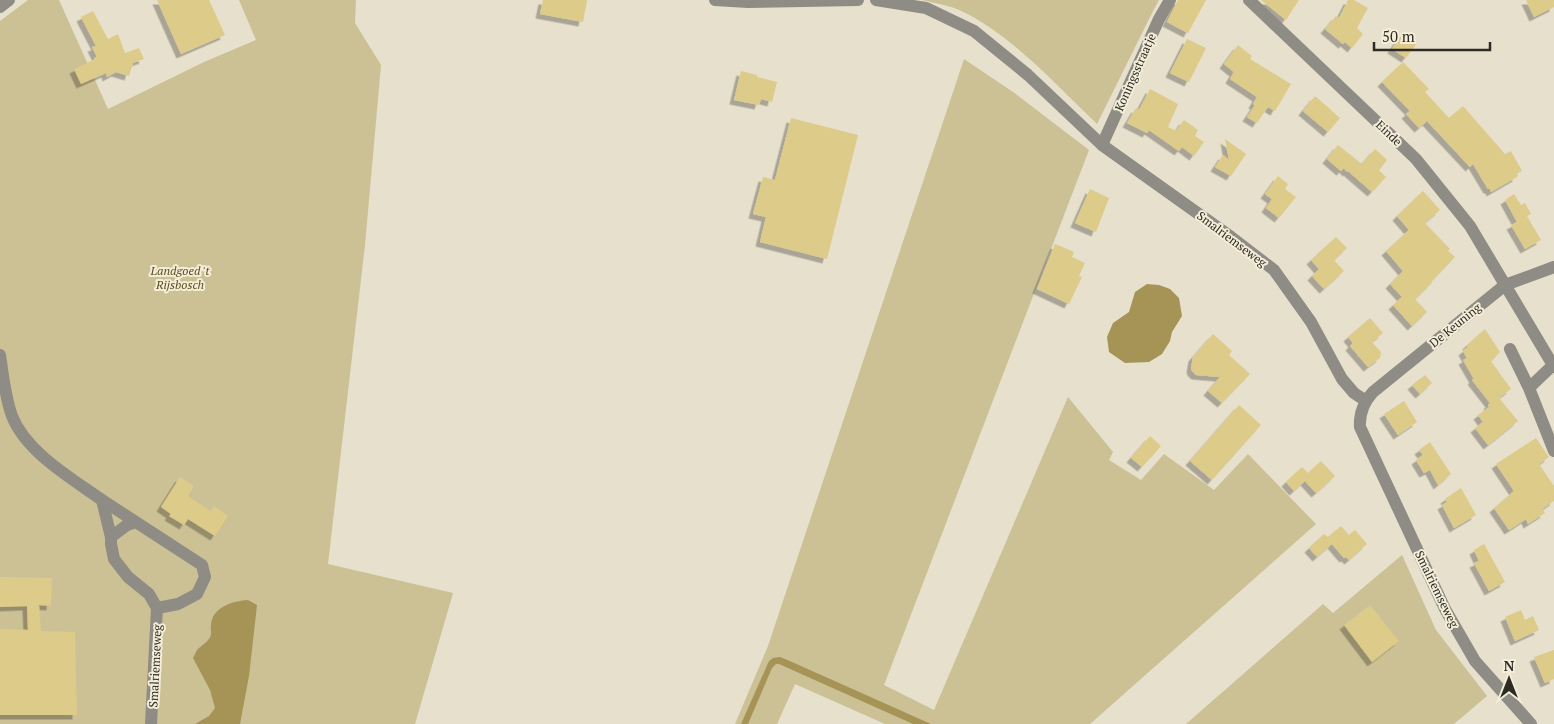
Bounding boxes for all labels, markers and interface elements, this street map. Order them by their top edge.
scale bar [1374,20,1490,52]
text: 50 m [1382,26,1415,46]
street label: Koningsstraatje [1111,31,1159,113]
street label: Einde [1373,117,1405,149]
street label: Smalriemseweg [1194,208,1270,270]
park label: Landgoed 't Rijsbosch [150,263,210,292]
street label: De Keuning [1426,299,1484,350]
street label: Smalriemseweg [1412,548,1462,630]
street label: Smalriemseweg [145,623,165,708]
north arrow [1484,654,1534,704]
text: N [1504,656,1515,675]

